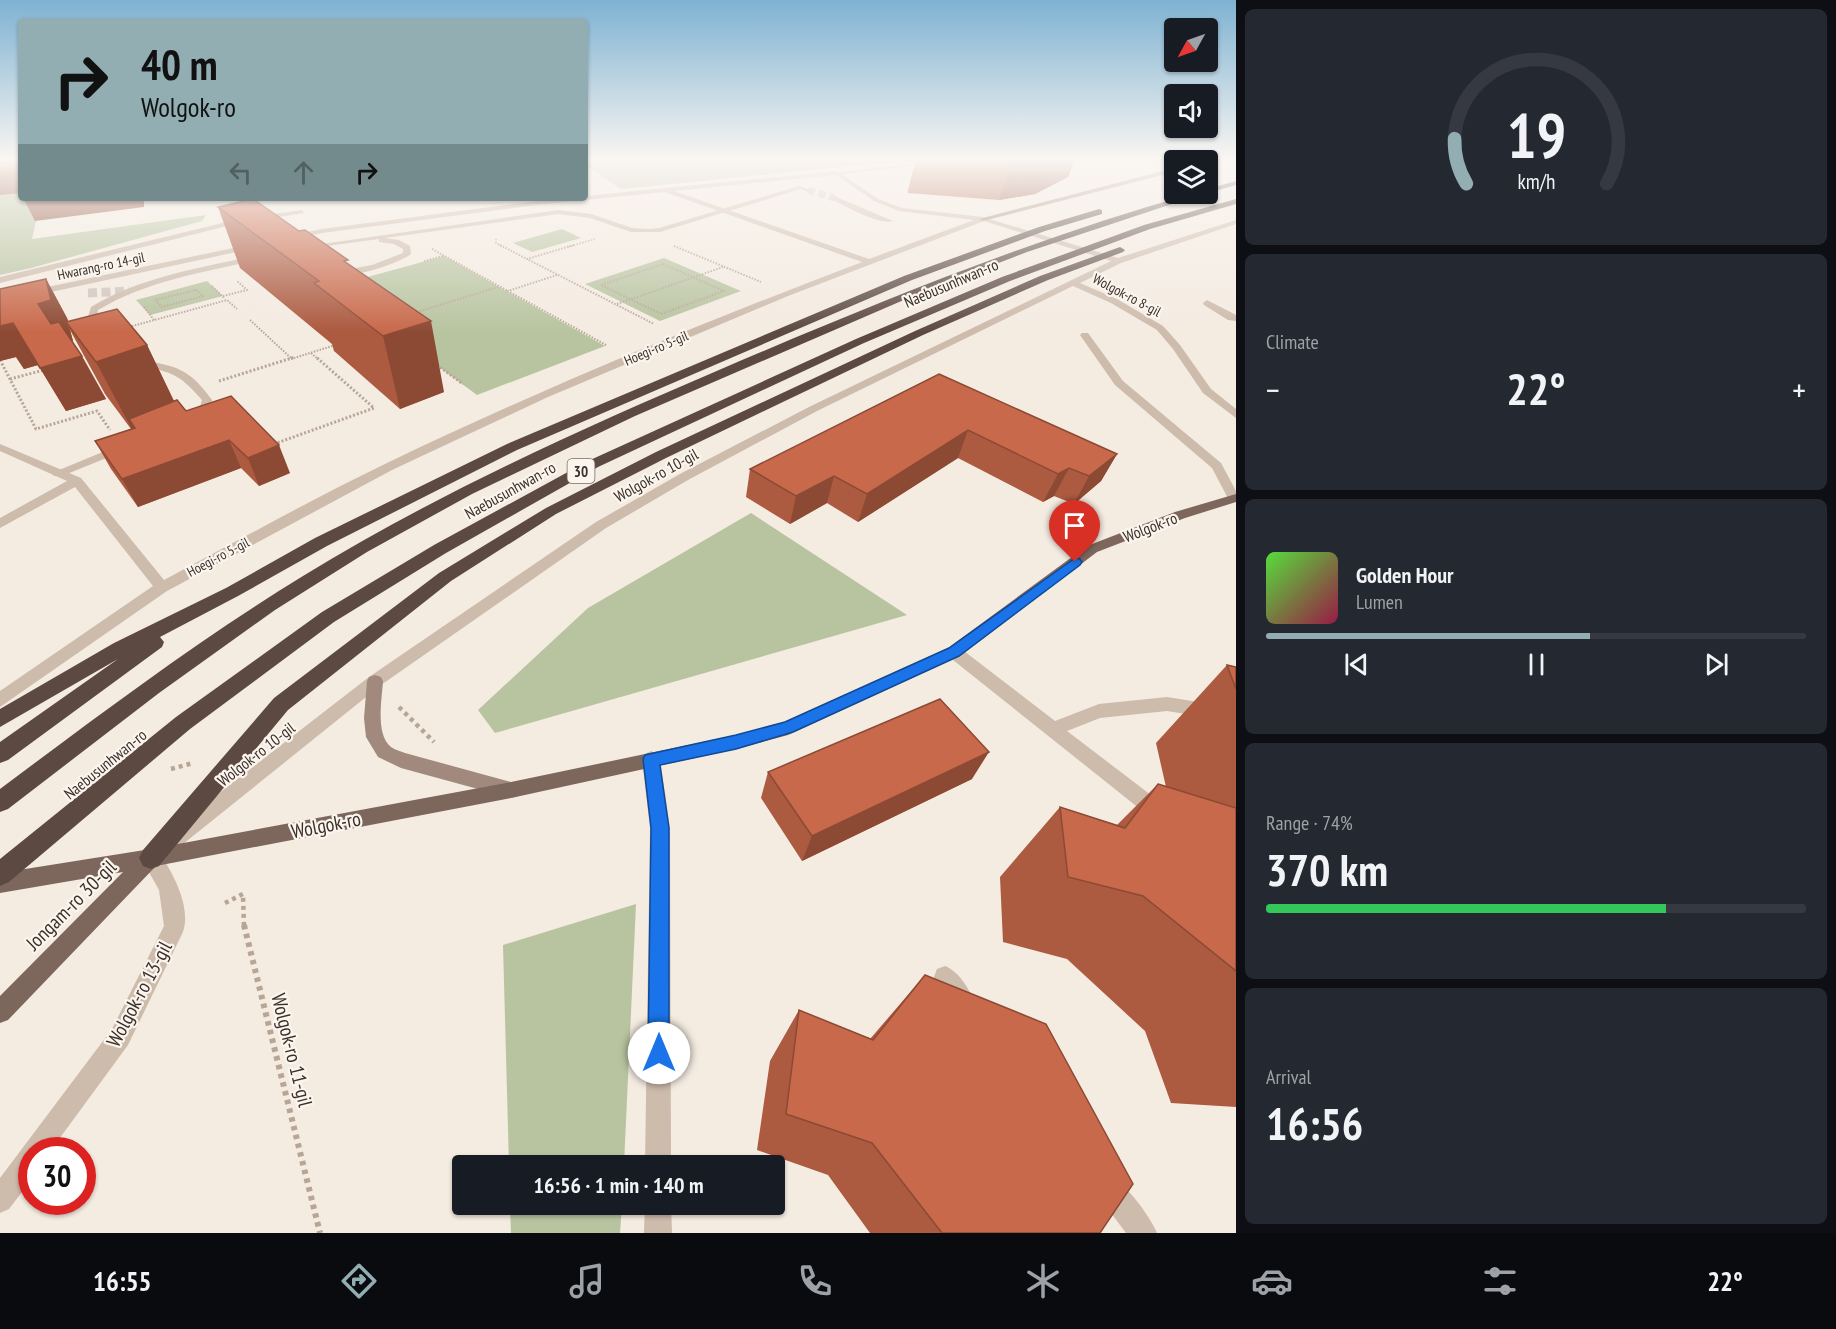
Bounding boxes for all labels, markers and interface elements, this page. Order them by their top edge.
north arrow [1164,18,1218,72]
map controls [1164,18,1218,204]
text: 40 m [141,37,218,92]
icon: right [42,42,120,120]
button: sound [1164,84,1218,138]
text: Wolgok-ro [141,90,236,124]
text: 19 [1506,94,1566,175]
button: layers [1164,150,1218,204]
icon: left [224,156,257,189]
icon: ahead [287,156,320,189]
icon: right [350,156,383,189]
text: km/h [1517,167,1555,195]
street label: Hwarang-ro 14-gil [56,248,147,284]
street label: Naebusunhwan-ro [901,254,1001,312]
street label: Wolgok-ro 8-gil [1090,269,1165,321]
street label: Hoegi-ro 5-gil [621,326,691,370]
text: Climate [1266,329,1319,355]
text: 22° [1506,359,1566,417]
text: − [1266,368,1280,411]
text: + [1792,368,1806,411]
street label: Wolgok-ro 10-gil [611,444,702,506]
street label: Naebusunhwan-ro [461,457,559,523]
road number: 30 [568,459,594,483]
pin [1049,500,1100,562]
street label: Wolgok-ro [1120,508,1180,546]
icon: arrive [1058,509,1091,542]
street label: Hoegi-ro 5-gil [184,533,253,581]
text: Golden Hour [1356,561,1454,589]
text: Lumen [1356,589,1403,615]
icon: previous [1340,648,1373,681]
icon: pause [1520,648,1553,681]
icon: next [1700,648,1733,681]
street label: Wolgok-ro 10-gil [213,717,299,790]
street label: Naebusunhwan-ro [60,724,150,803]
street label: Wolgok-ro [289,806,363,844]
text: Range · 74% [1266,810,1353,836]
text: 370 km [1266,840,1388,898]
street label: Jongam-ro 30-gil [20,854,122,956]
street label: Wolgok-ro 13-gil [100,936,178,1051]
street label: Wolgok-ro 11-gil [265,991,319,1110]
position arrow [627,1021,691,1085]
text: Arrival [1266,1064,1311,1090]
text: 16:56 [1266,1094,1363,1152]
speed limit sign: 30 [18,1137,96,1215]
text: 16:56 · 1 min · 140 m [533,1171,704,1199]
icon: directions [338,1260,380,1302]
icon: music [566,1260,608,1302]
icon: phone [794,1260,836,1302]
icon: climate [1022,1260,1064,1302]
icon: car [1251,1260,1293,1302]
icon: filters [1479,1260,1521,1302]
text: 16:55 [93,1264,152,1298]
text: 22° [1707,1264,1743,1298]

